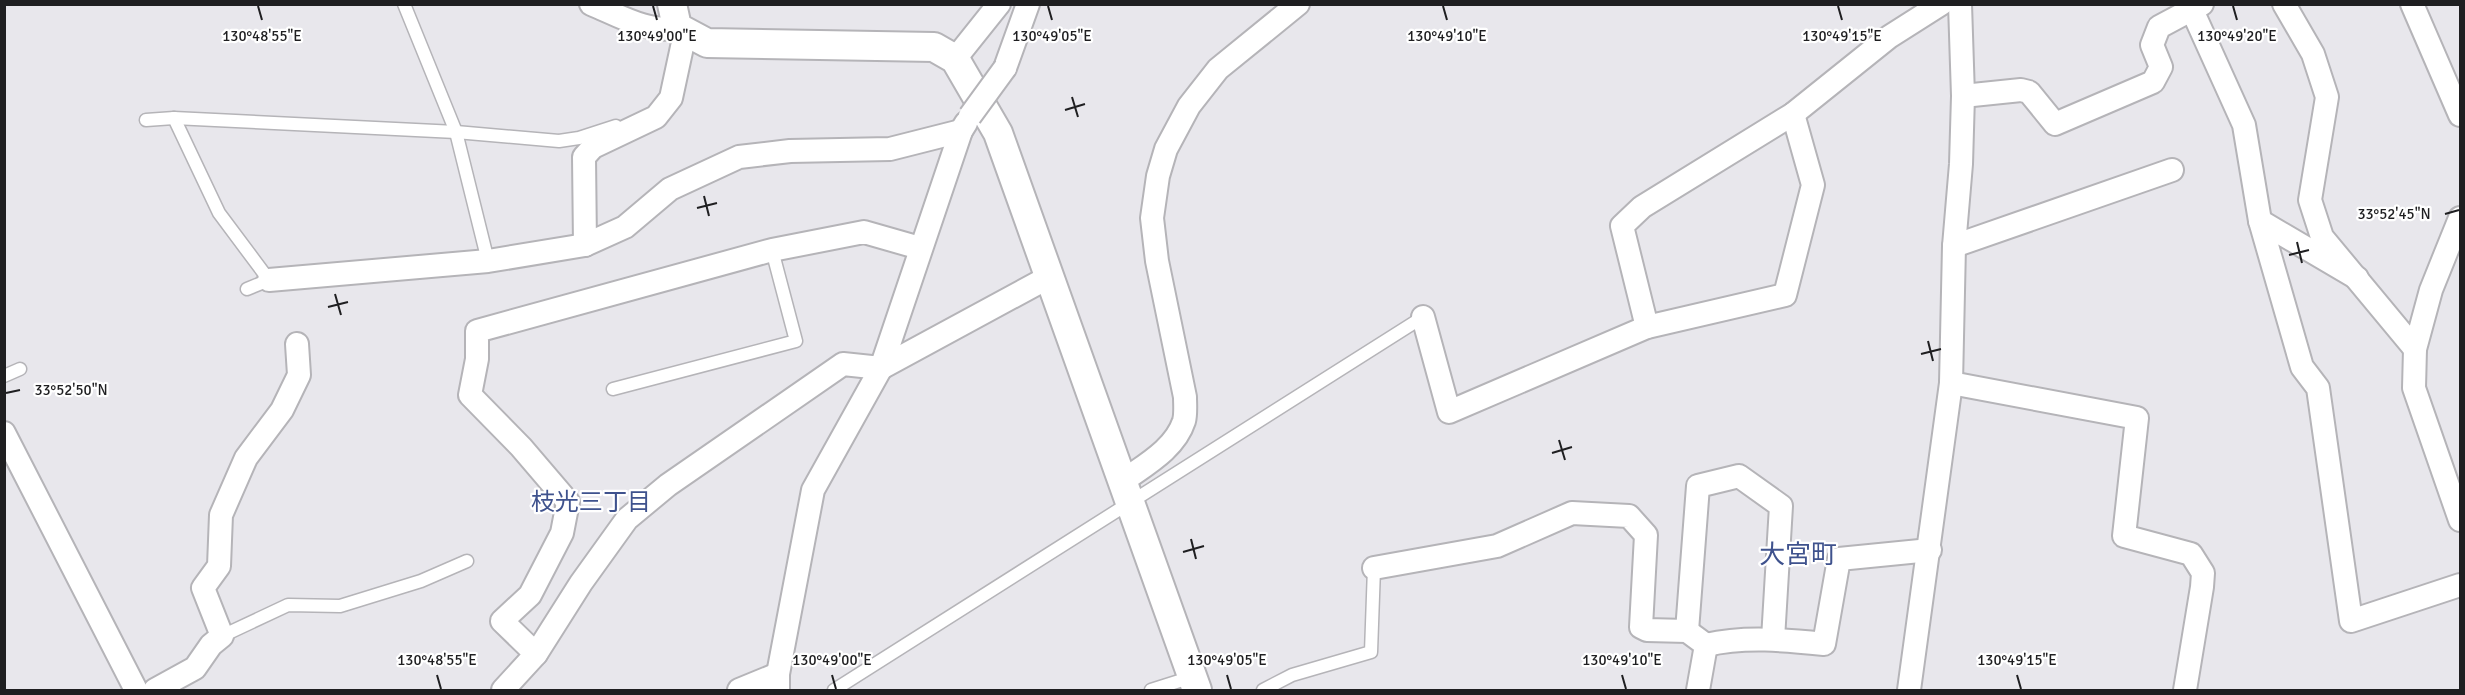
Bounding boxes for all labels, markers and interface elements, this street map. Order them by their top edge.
text: 130°48'55"E [222,27,302,45]
text: 130°49'00"E [617,27,697,45]
text: 130°49'05"E [1012,27,1092,45]
text: 130°49'10"E [1407,27,1487,45]
text: 130°49'15"E [1802,27,1882,45]
text: 130°49'20"E [2197,27,2277,45]
text: 33°52'45"N [2357,205,2431,223]
text: 33°52'50"N [34,381,108,399]
district label: 枝光三丁目 [531,487,651,517]
district label: 大宮町 [1759,539,1837,571]
text: 130°48'55"E [397,651,477,669]
text: 130°49'00"E [792,651,872,669]
text: 130°49'05"E [1187,651,1267,669]
text: 130°49'10"E [1582,651,1662,669]
text: 130°49'15"E [1977,651,2057,669]

